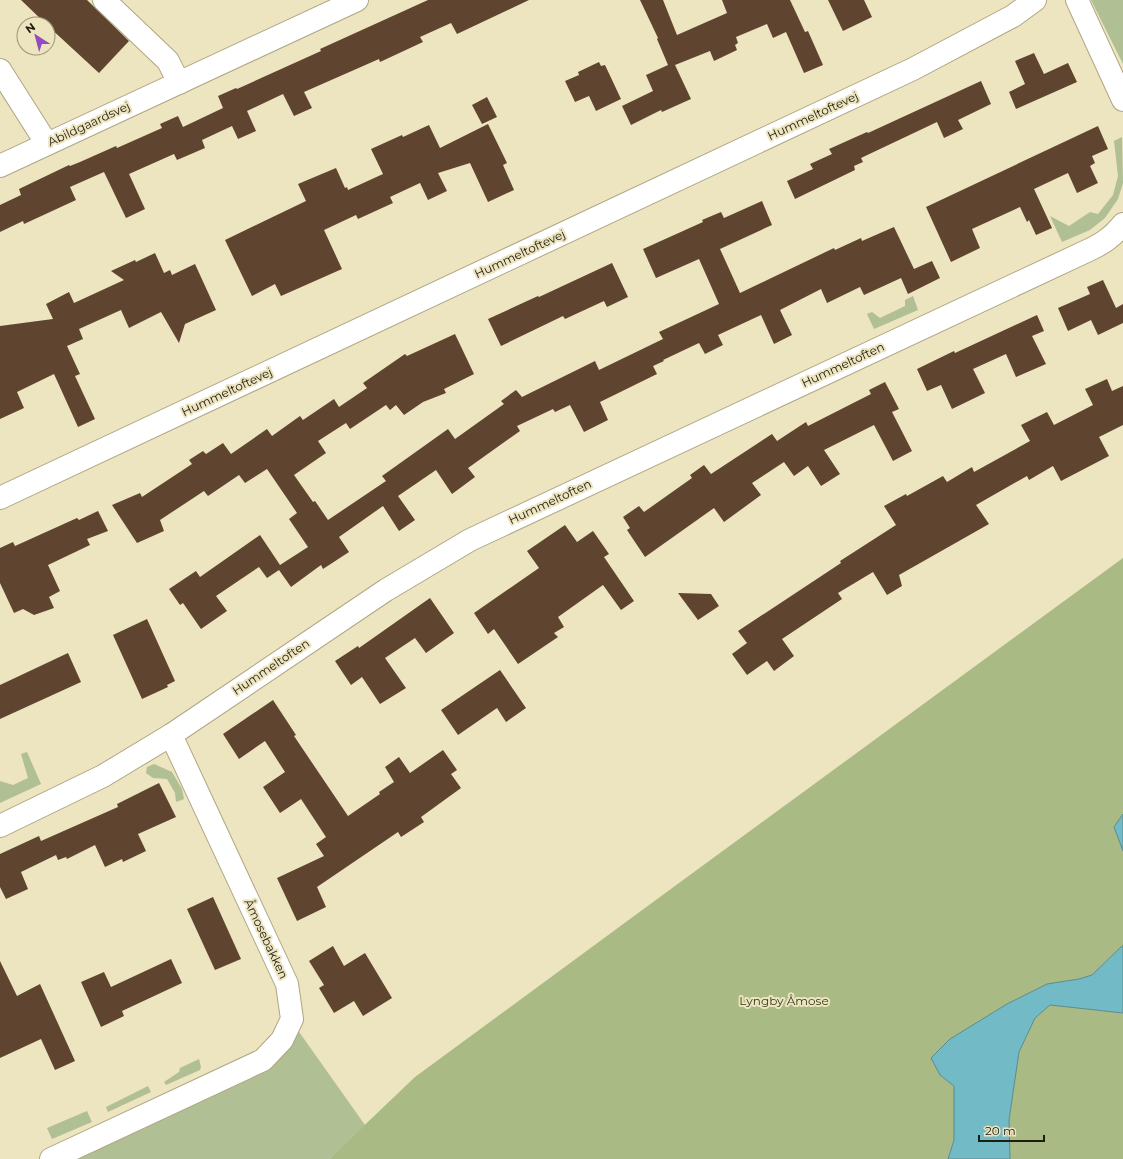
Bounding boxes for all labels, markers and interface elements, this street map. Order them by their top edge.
north arrow [16,16,56,56]
text: N [22,20,38,36]
street label: Hummeltoftevej [765,88,861,143]
street label: Abildgaardsvej [45,98,132,149]
street label: Hummeltoftevej [472,226,568,281]
street label: Hummeltoften [799,339,887,390]
street label: Hummeltoftevej [179,364,275,419]
street label: Hummeltoften [506,476,594,527]
street label: Hummeltoften [229,635,312,698]
street label: Åmosebakken [241,896,292,981]
park label: Lyngby Åmose [739,993,829,1008]
scale bar [979,1117,1044,1143]
text: 20 m [985,1123,1016,1138]

